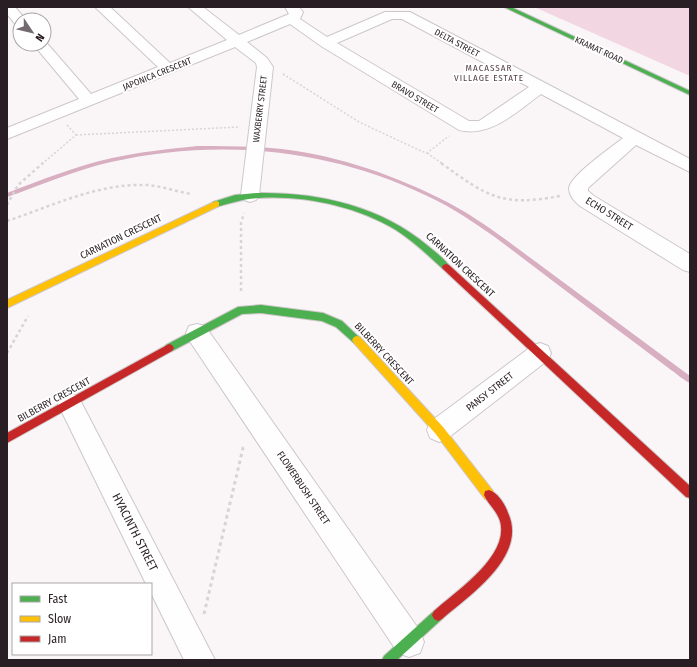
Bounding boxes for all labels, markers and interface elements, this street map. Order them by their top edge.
north arrow [12,12,52,52]
street label: DELTA STREET [433,27,482,59]
text: N [33,31,47,44]
street label: KRAMAT ROAD [573,35,625,65]
street label: JAPONICA CRESCENT [121,55,194,92]
district label: MACASSAR VILLAGE ESTATE [454,63,524,83]
street label: WAXBERRY STREET [251,74,269,143]
street label: BRAVO STREET [390,79,441,115]
street label: ECHO STREET [583,195,635,233]
street label: CARNATION CRESCENT [78,212,164,262]
street label: CARNATION CRESCENT [423,230,497,300]
street label: BILBERRY CRESCENT [352,320,416,388]
street label: PANSY STREET [464,370,516,414]
street label: BILBERRY CRESCENT [16,375,93,425]
street label: FLOWERBUSH STREET [274,449,332,527]
street label: HYACINTH STREET [109,491,161,574]
legend [12,583,152,655]
text: Fast [48,592,67,606]
text: Slow [48,612,71,626]
text: Jam [48,632,66,646]

